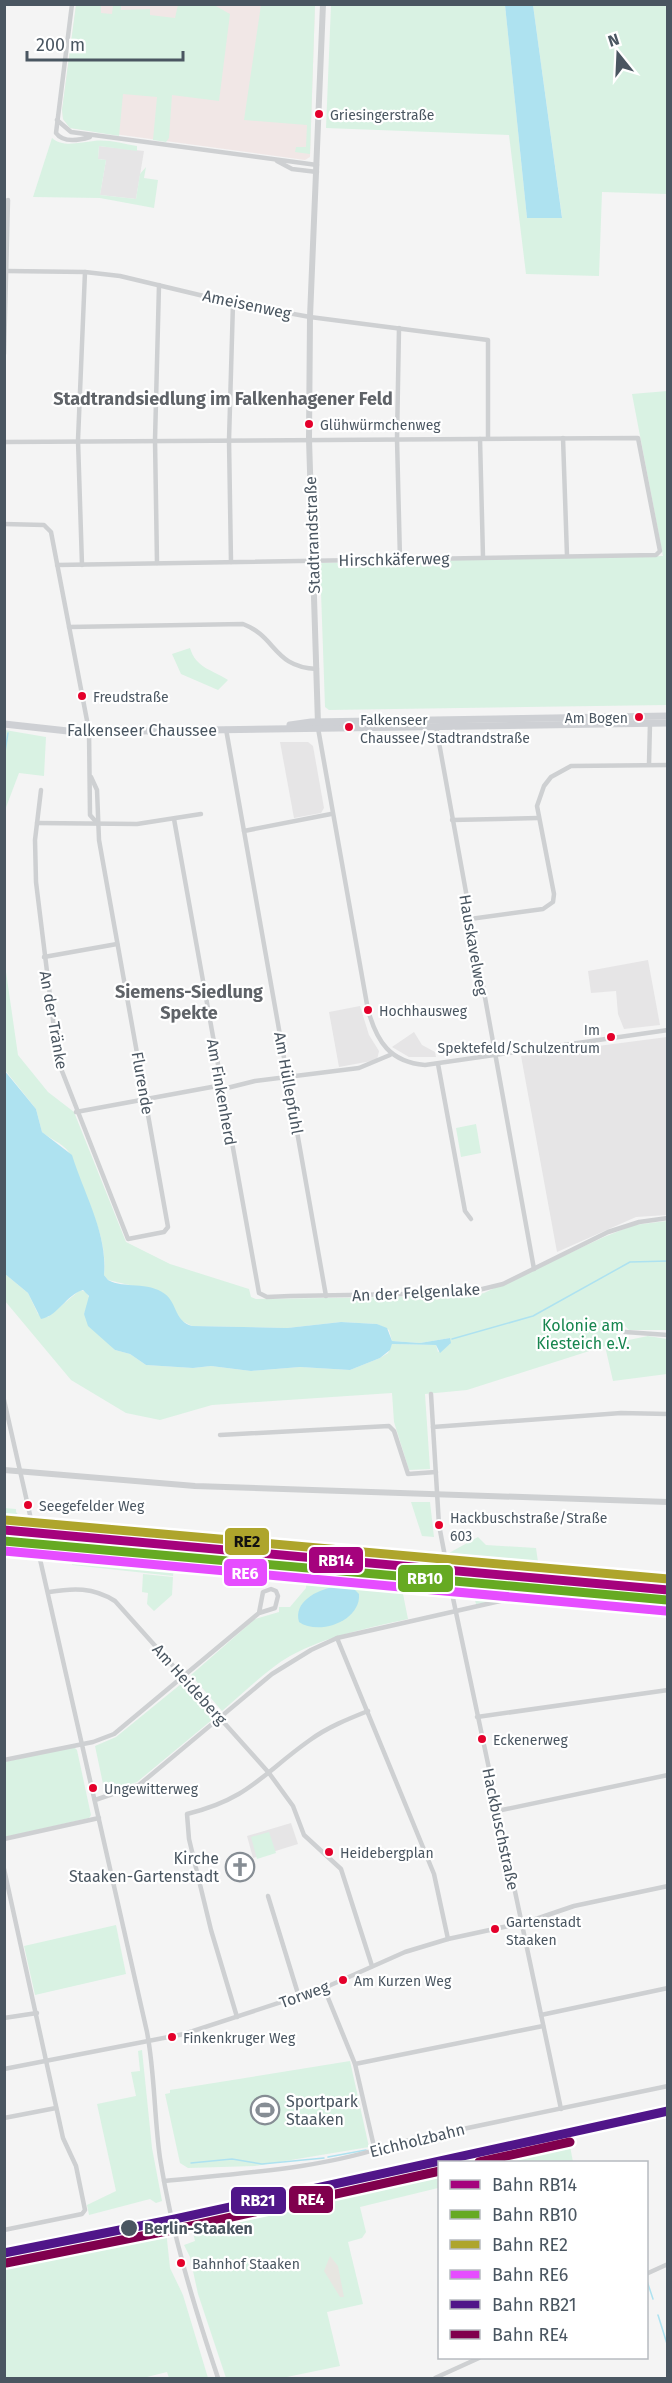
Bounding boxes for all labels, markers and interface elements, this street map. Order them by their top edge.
scale bar [27,24,183,62]
north arrow [588,24,648,84]
text: N [606,30,621,51]
text: 200 m [36,34,85,56]
place label: Griesingerstraße [330,107,434,124]
marker: Griesingerstraße [313,108,325,120]
street label: Ameisenweg [201,286,294,323]
district label: Stadtrandsiedlung im Falkenhagener Feld [53,388,393,410]
place label: Glühwürmchenweg [320,417,441,434]
marker: Glühwürmchenweg [303,418,315,430]
street label: Stadtrandstraße [301,476,324,594]
street label: Hirschkäferweg [338,549,450,570]
place label: Freudstraße [93,689,169,706]
marker: Freudstraße [76,690,88,702]
place label: Am Bogen [565,710,628,727]
marker: Am Bogen [633,711,645,723]
place label: Falkenseer Chaussee/Stadtrandstraße [360,712,530,747]
street label: Falkenseer Chaussee [67,721,217,740]
marker: Falkenseer Chaussee/Stadtrandstraße [343,721,355,733]
street label: Hauskavelweg [455,893,492,998]
street label: An der Tränke [35,969,72,1071]
district label: Siemens-Siedlung Spekte [115,981,263,1024]
place label: Hochhausweg [379,1003,468,1020]
marker: Hochhausweg [362,1004,374,1016]
place label: Im Spektefeld/Schulzentrum [438,1022,600,1057]
street label: Am Hüllepfuhl [270,1030,307,1136]
marker: Im Spektefeld/Schulzentrum [605,1031,617,1043]
street label: Am Finkenherd [203,1037,240,1147]
street label: Flurende [128,1050,157,1116]
street label: An der Felgenlake [351,1280,481,1305]
park label: Kolonie am Kiesteich e.V. [536,1316,630,1353]
place label: Seegefelder Weg [39,1498,145,1515]
marker: Seegefelder Weg [22,1499,34,1511]
place label: Hackbuschstraße/Straße 603 [450,1510,607,1545]
marker: Hackbuschstraße/Straße 603 [433,1519,445,1531]
line badge: RE2 [224,1527,270,1556]
text: RE2 [234,1532,260,1551]
line badge: RB14 [308,1546,364,1574]
text: RB14 [318,1551,354,1570]
line badge: RE6 [223,1558,268,1587]
text: RE6 [231,1564,259,1583]
line badge: RB10 [397,1564,454,1593]
text: RB10 [407,1569,443,1588]
street label: Am Heideberg [148,1640,231,1729]
place label: Eckenerweg [493,1732,568,1749]
marker: Eckenerweg [476,1733,488,1745]
street label: Hackbuschstraße [478,1766,523,1892]
place label: Ungewitterweg [104,1781,199,1798]
marker: Ungewitterweg [87,1782,99,1794]
place label: Heidebergplan [340,1845,434,1862]
marker: Heidebergplan [323,1846,335,1858]
place label: Kirche Staaken-Gartenstadt [69,1849,219,1886]
church icon: Kirche Staaken-Gartenstadt [224,1851,256,1883]
place label: Gartenstadt Staaken [506,1914,582,1949]
marker: Gartenstadt Staaken [489,1923,501,1935]
place label: Am Kurzen Weg [354,1973,452,1990]
marker: Am Kurzen Weg [337,1974,349,1986]
street label: Torweg [277,1977,332,2012]
place label: Finkenkruger Weg [183,2030,296,2047]
marker: Finkenkruger Weg [166,2031,178,2043]
place label: Sportpark Staaken [286,2092,359,2129]
sports icon: Sportpark Staaken [249,2094,281,2126]
street label: Eichholzbahn [368,2119,467,2161]
legend [438,2161,648,2359]
text: Bahn RB14 [492,2174,578,2196]
line badge: RE4 [288,2185,334,2214]
line badge: RB21 [230,2186,287,2215]
text: RE4 [298,2190,324,2209]
text: RB21 [241,2191,275,2210]
text: Bahn RB10 [492,2204,578,2226]
marker: Berlin-Staaken [119,2218,139,2238]
place label: Berlin-Staaken [144,2219,253,2238]
text: Bahn RE2 [492,2234,568,2256]
place label: Bahnhof Staaken [192,2256,300,2273]
marker: Bahnhof Staaken [175,2257,187,2269]
text: Bahn RE6 [492,2264,568,2286]
text: Bahn RB21 [492,2294,576,2316]
text: Bahn RE4 [492,2324,569,2346]

